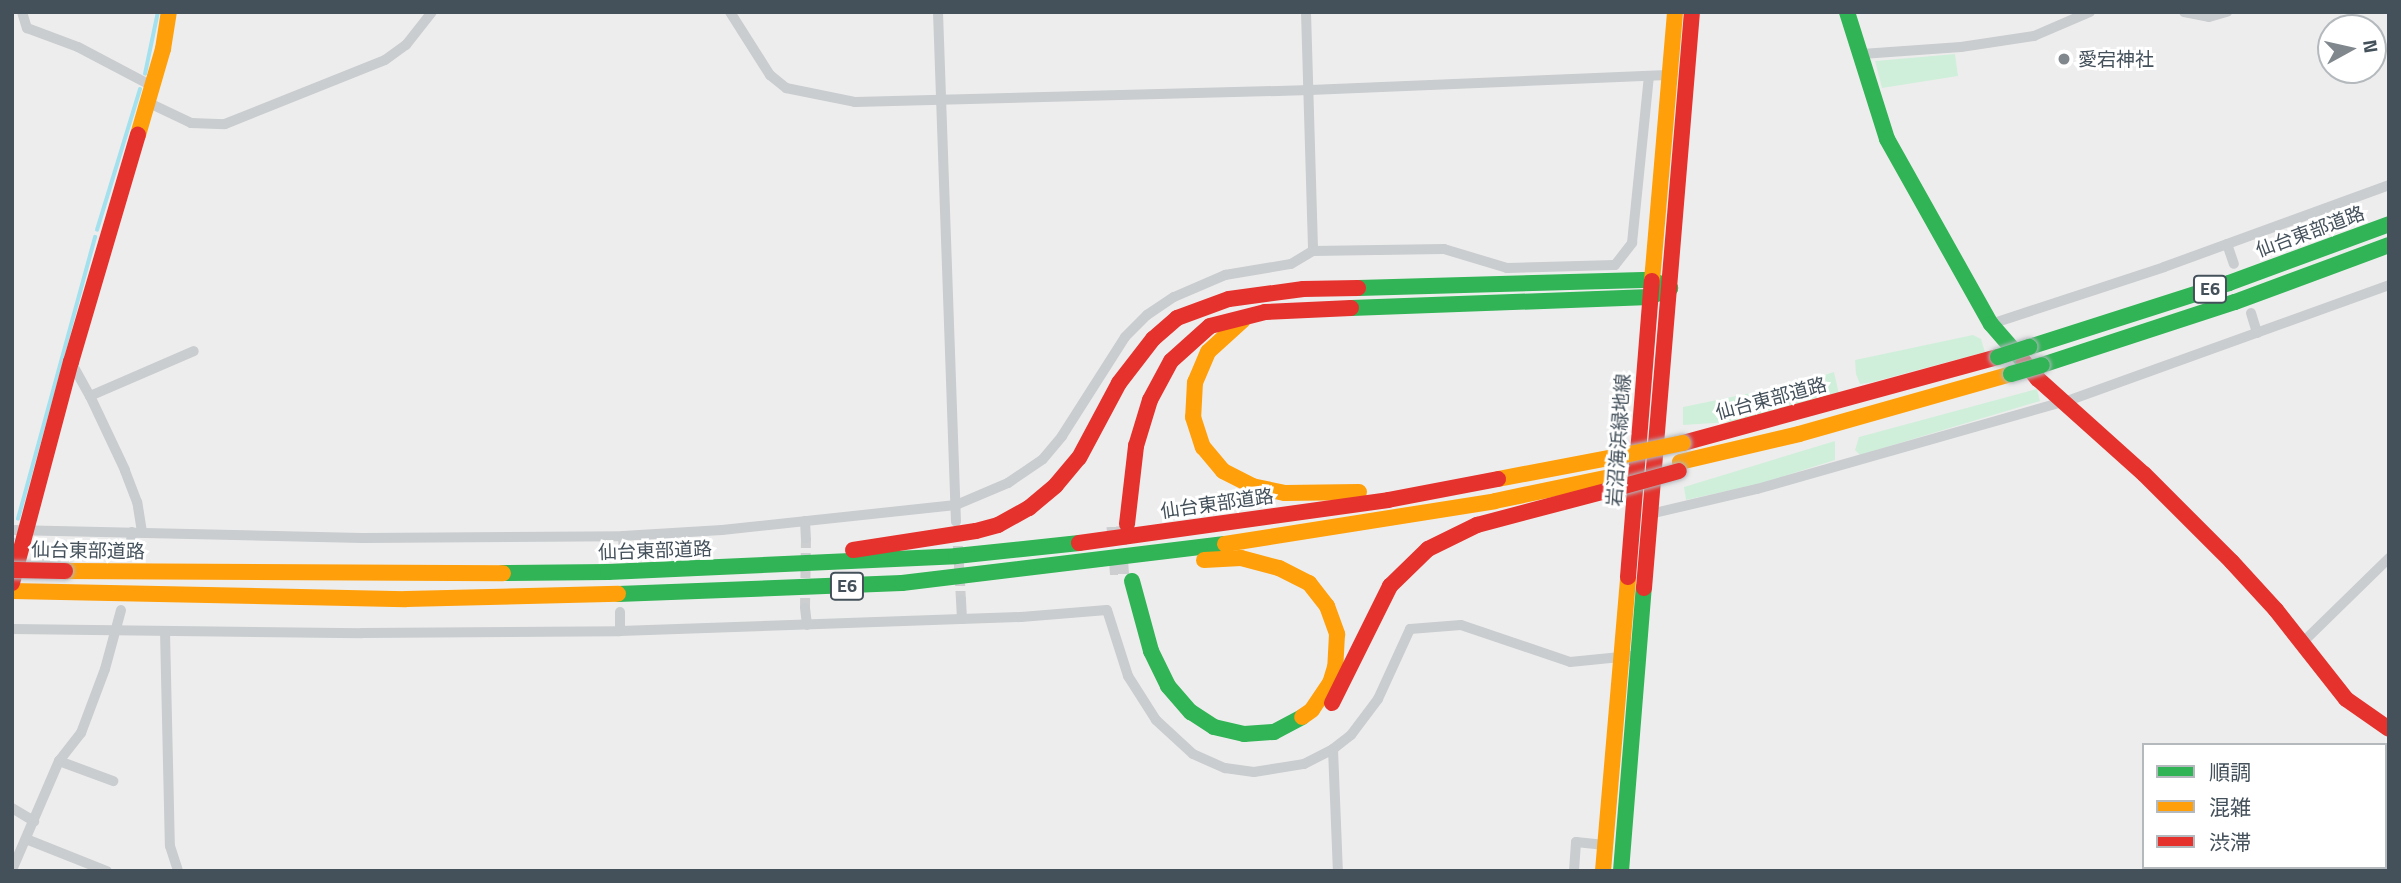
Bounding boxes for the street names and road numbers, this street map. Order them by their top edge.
street label: 仙台東部道路 [2253,201,2367,261]
road number: E6 [2192,274,2228,304]
street label: 仙台東部道路 [1713,372,1829,424]
street label: 岩沼海浜緑地線 [1602,373,1634,507]
street label: 仙台東部道路 [1159,484,1275,522]
street label: 仙台東部道路 [598,537,712,563]
street label: 仙台東部道路 [31,538,145,562]
road number: E6 [830,572,864,600]

